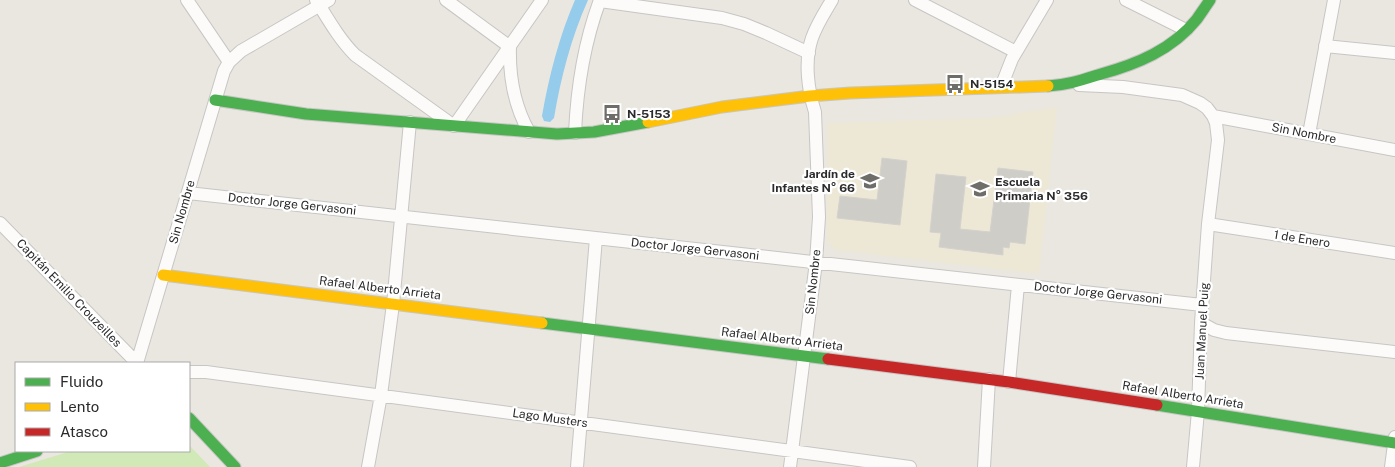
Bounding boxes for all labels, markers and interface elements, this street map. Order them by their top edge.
bus stop icon: N-5154 [944,73,966,95]
place label: N-5154 [970,77,1013,91]
bus stop icon: N-5153 [601,103,623,125]
place label: N-5153 [627,107,670,121]
street label: Sin Nombre [1270,120,1338,146]
place label: Jardín de Infantes N° 66 [771,167,855,195]
school or university icon: Jardín de Infantes N° 66 [859,170,881,192]
place label: Escuela Primaria N° 356 [995,175,1088,203]
street label: Sin Nombre [166,178,198,245]
school or university icon: Escuela Primaria N° 356 [969,178,991,200]
street label: Doctor Jorge Gervasoni [227,190,357,218]
street label: 1 de Enero [1273,228,1331,250]
street label: Doctor Jorge Gervasoni [630,235,760,263]
street label: Capitán Emilio Crouzeilles [14,236,124,350]
street label: Sin Nombre [803,248,823,315]
street label: Rafael Alberto Arrieta [318,274,442,302]
street label: Doctor Jorge Gervasoni [1033,279,1163,307]
street label: Juan Manuel Puig [1192,282,1212,380]
street label: Rafael Alberto Arrieta [720,325,844,353]
legend [15,362,190,452]
text: Fluido [60,373,103,390]
street label: Rafael Alberto Arrieta [1121,378,1245,412]
text: Lento [60,398,99,415]
street label: Lago Musters [511,406,589,430]
text: Atasco [60,423,108,440]

